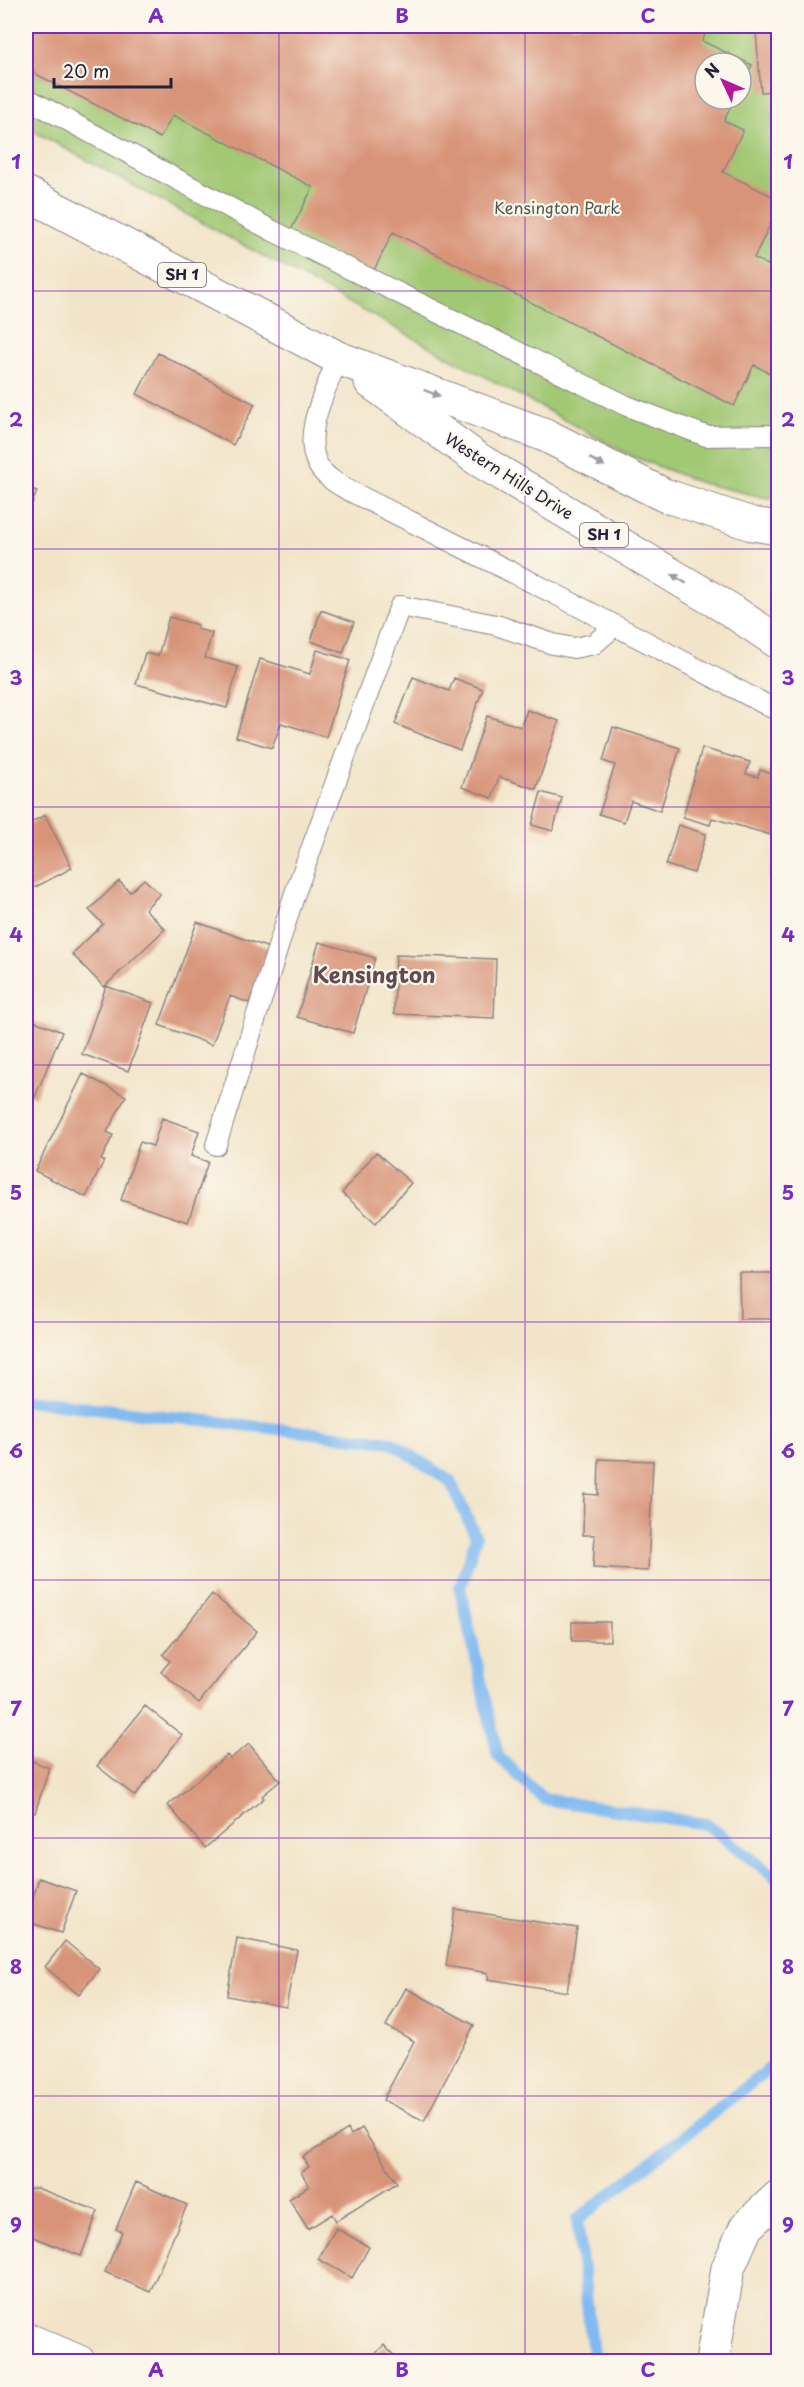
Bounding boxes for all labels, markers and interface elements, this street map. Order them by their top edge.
text: A [148,0,164,30]
text: B [395,0,409,30]
text: C [640,0,656,30]
scale bar [54,51,171,89]
north arrow [693,51,753,111]
text: 20 m [63,57,109,84]
text: N [698,57,725,83]
text: 1 [11,146,21,176]
text: 1 [783,146,793,176]
park label: Kensington Park [494,195,620,219]
road number: SH 1 [158,263,206,287]
one-way arrow [423,389,441,398]
text: 2 [9,404,23,434]
text: 2 [781,404,795,434]
street label: Western Hills Drive [440,426,579,524]
one-way arrow [588,457,605,466]
road number: SH 1 [580,523,628,547]
one-way arrow [671,574,687,585]
text: 3 [9,662,23,692]
text: 3 [781,662,795,692]
text: 4 [9,919,23,949]
text: 4 [781,919,795,949]
district label: Kensington [313,957,435,990]
text: 5 [10,1177,22,1207]
text: 5 [782,1177,794,1207]
text: 6 [9,1435,23,1465]
text: 6 [781,1435,795,1465]
text: 7 [10,1693,22,1723]
text: 7 [782,1693,794,1723]
text: 8 [10,1951,22,1981]
text: 8 [782,1951,794,1981]
text: 9 [10,2209,22,2239]
text: 9 [782,2209,794,2239]
text: A [148,2354,164,2384]
text: B [395,2354,409,2384]
text: C [640,2354,656,2384]

